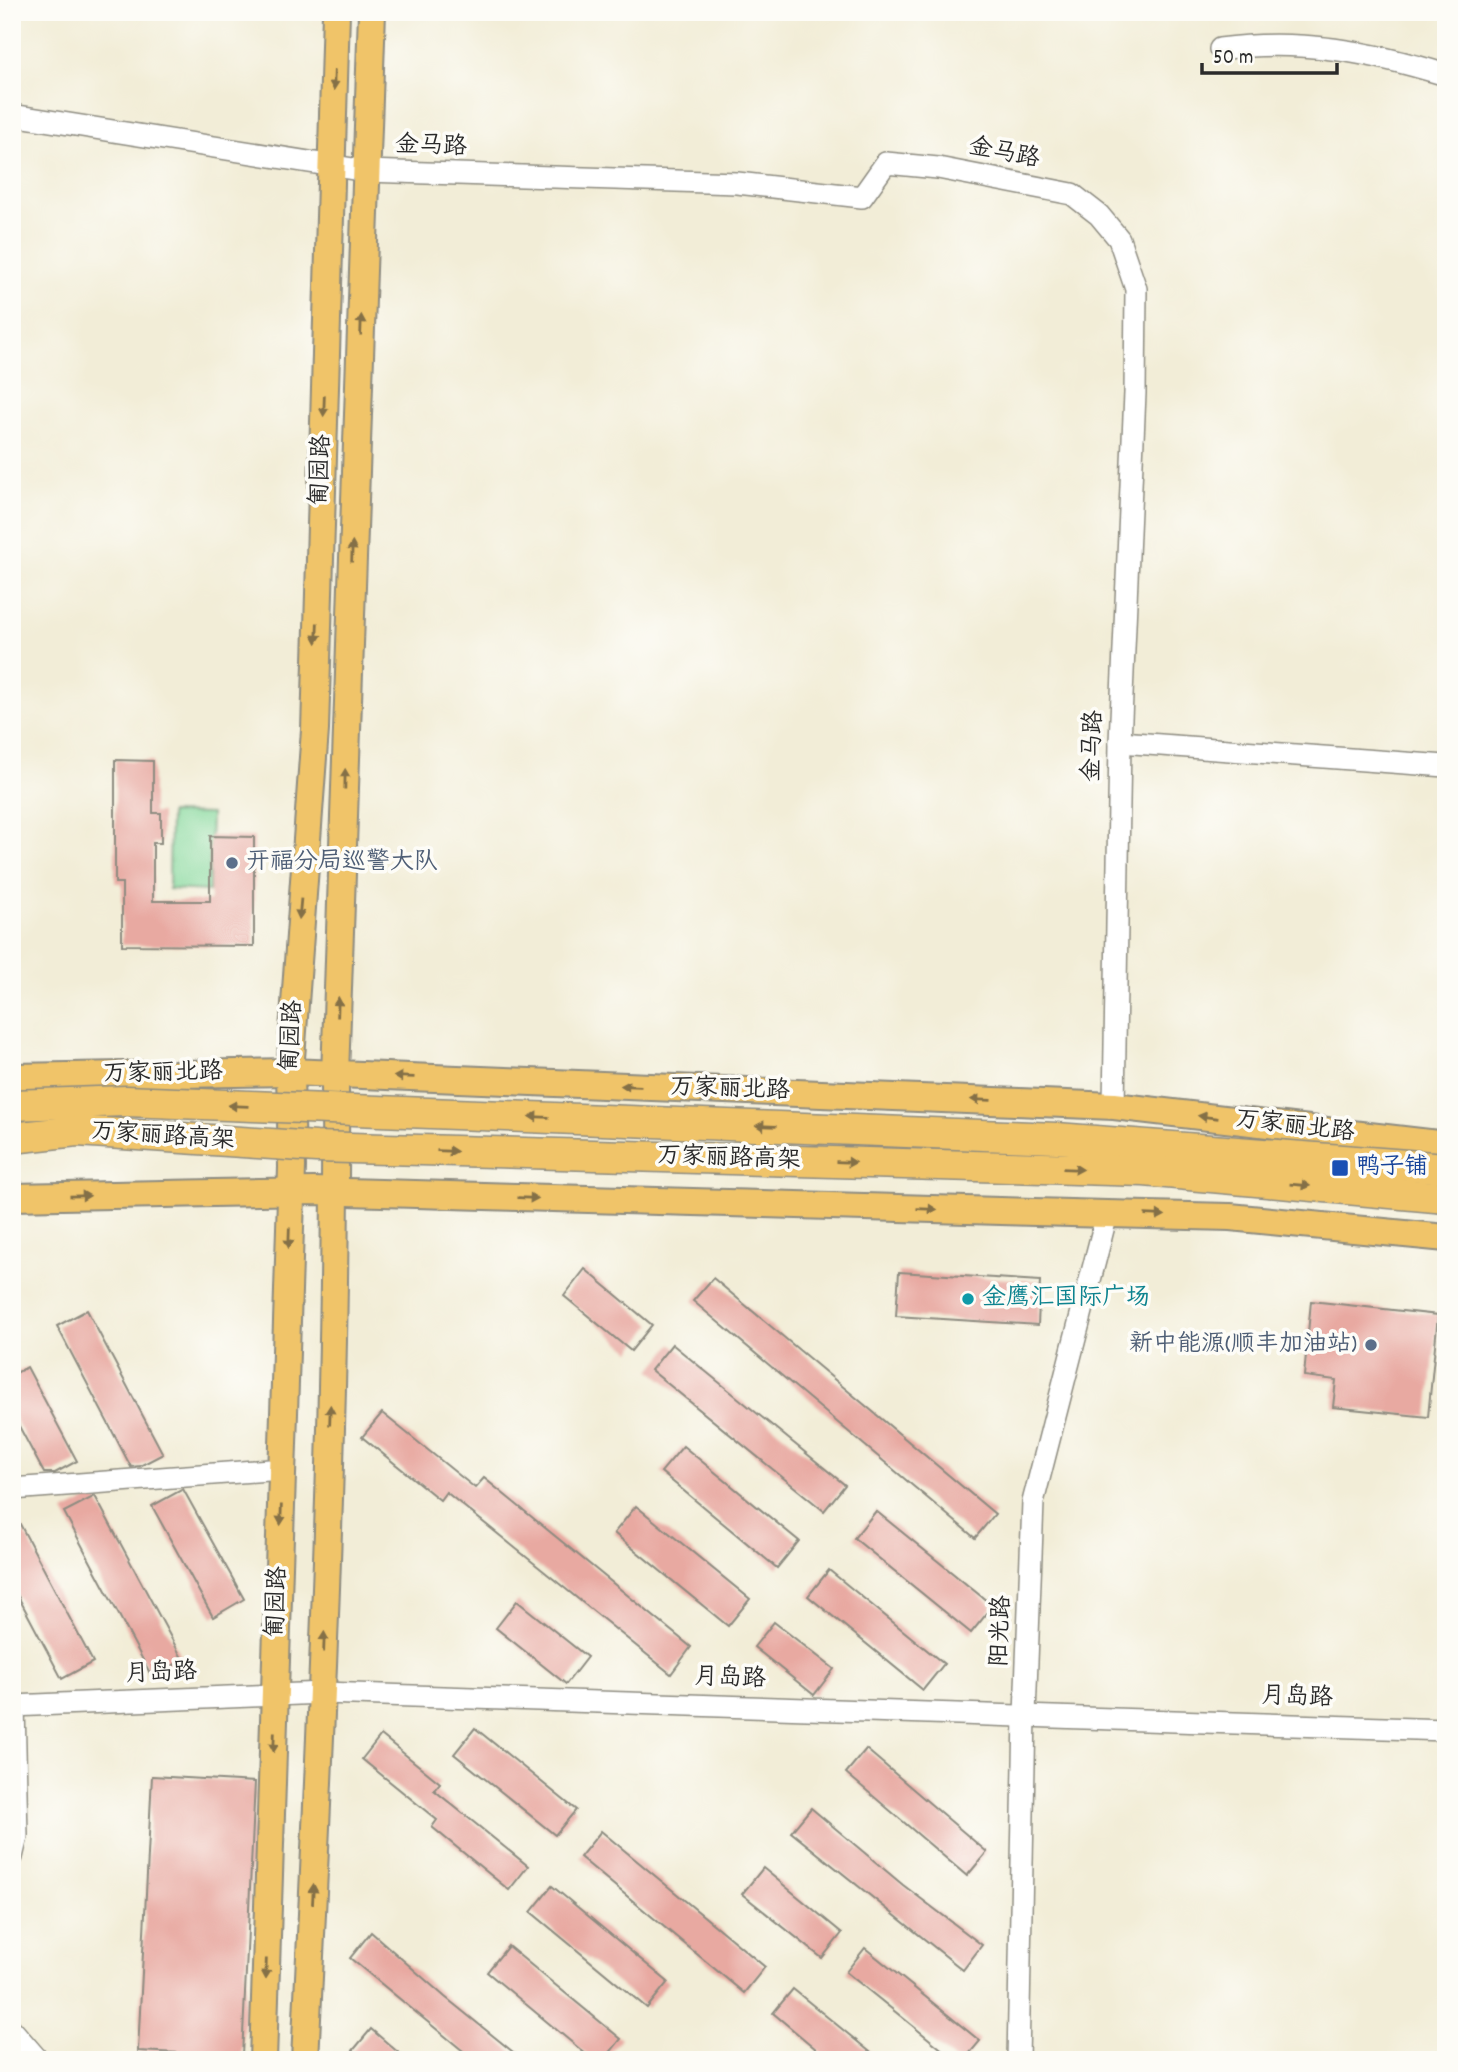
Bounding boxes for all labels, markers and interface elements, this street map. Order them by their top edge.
scale bar [1202,32,1337,76]
text: 50 m [1213,44,1253,74]
one-way arrow [328,70,339,92]
street label: 金马路 [394,129,468,165]
street label: 金马路 [965,130,1043,178]
one-way arrow [355,314,366,336]
one-way arrow [318,395,330,417]
street label: 匍园路 [304,433,340,507]
one-way arrow [347,541,358,563]
one-way arrow [312,622,323,644]
street label: 金马路 [1076,709,1112,783]
one-way arrow [339,768,350,790]
place label: 开福分局巡警大队 [246,846,438,880]
marker: 开福分局巡警大队 [224,855,240,871]
one-way arrow [294,898,305,920]
one-way arrow [332,996,343,1018]
street label: 匍园路 [274,999,312,1073]
street label: 万家丽北路 [103,1056,223,1092]
one-way arrow [393,1071,415,1083]
street label: 万家丽北路 [669,1071,791,1109]
one-way arrow [620,1080,642,1091]
one-way arrow [970,1095,992,1106]
one-way arrow [227,1100,249,1111]
street label: 万家丽北路 [1233,1103,1357,1151]
one-way arrow [1196,1111,1218,1122]
one-way arrow [528,1112,550,1123]
street label: 万家丽路高架 [90,1115,236,1159]
one-way arrow [755,1121,777,1132]
street label: 万家丽路高架 [656,1139,802,1179]
one-way arrow [436,1145,458,1156]
place label: 鸭子铺 [1356,1151,1428,1185]
one-way arrow [835,1157,857,1168]
marker: 鸭子铺 [1330,1158,1350,1178]
one-way arrow [1062,1163,1084,1174]
one-way arrow [1289,1180,1311,1191]
one-way arrow [70,1190,92,1202]
one-way arrow [518,1192,540,1203]
one-way arrow [916,1203,938,1214]
one-way arrow [1144,1209,1166,1221]
one-way arrow [283,1227,295,1249]
place label: 金鹰汇国际广场 [982,1282,1150,1316]
marker: 金鹰汇国际广场 [960,1291,976,1307]
place label: 新中能源(顺丰加油站) [1129,1328,1357,1362]
marker: 新中能源(顺丰加油站) [1363,1337,1379,1353]
one-way arrow [325,1403,336,1425]
one-way arrow [275,1504,286,1526]
street label: 匍园路 [260,1565,296,1639]
street label: 阳光路 [984,1594,1020,1668]
one-way arrow [319,1631,330,1653]
street label: 月岛路 [124,1656,198,1692]
street label: 月岛路 [693,1661,767,1697]
street label: 月岛路 [1260,1680,1334,1716]
one-way arrow [268,1731,280,1753]
one-way arrow [308,1882,319,1904]
one-way arrow [261,1959,272,1981]

